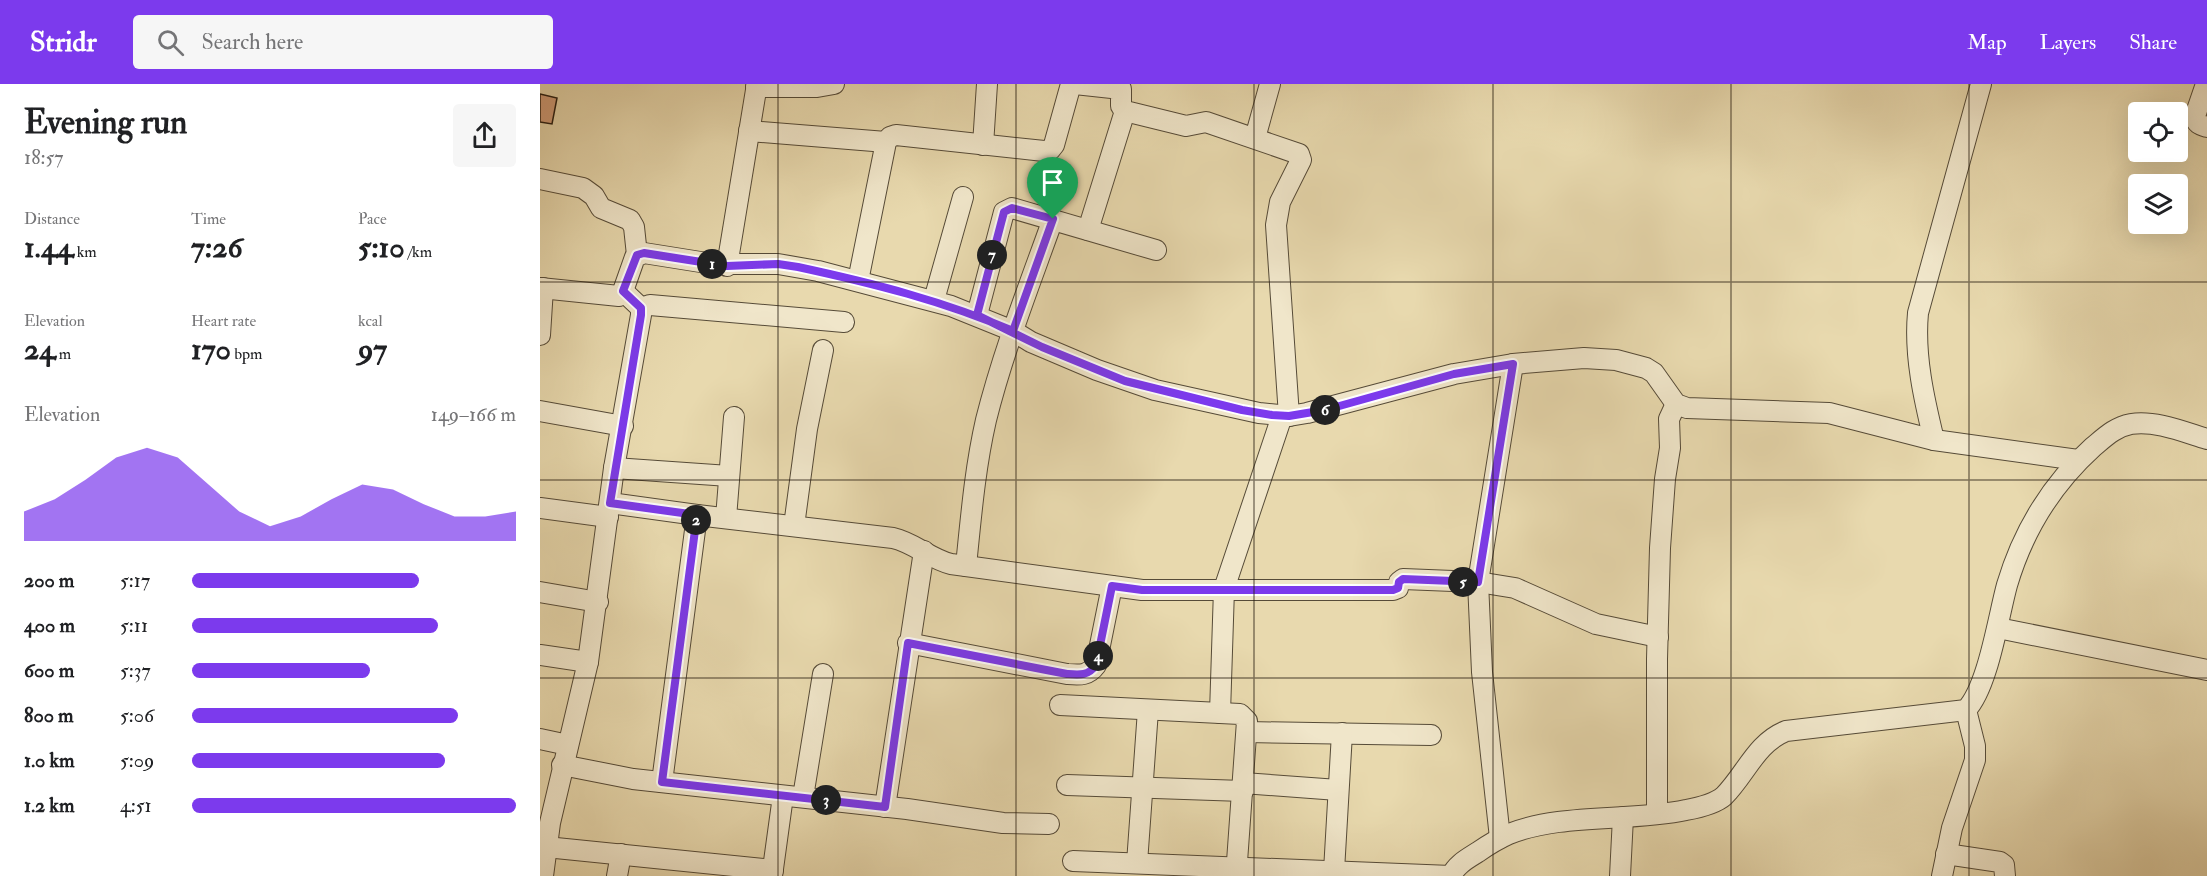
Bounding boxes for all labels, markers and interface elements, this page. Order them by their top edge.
search box [133,15,553,69]
text: Stridr [30,25,97,60]
icon: search [154,26,187,59]
text: Search here [202,28,303,56]
text: Map [1967,29,2007,56]
text: Layers [2040,29,2096,56]
text: Share [2129,29,2177,56]
text: Evening run [24,102,187,143]
map controls [2128,102,2188,234]
button: locate [2128,102,2188,162]
button: share [453,104,516,167]
text: 18:57 [24,145,63,170]
pin [1027,157,1078,219]
icon: arrive [1036,166,1069,199]
button: layers [2128,174,2188,234]
text: Distance [24,209,80,229]
text: Time [191,209,226,229]
text: Pace [358,209,387,229]
text: 1.44 [24,229,73,266]
text: 7:26 [191,229,243,266]
text: 5:10 [358,229,405,266]
pin: 7 [977,240,1007,270]
text: km [73,242,97,262]
text: /km [405,242,432,262]
text: 7 [988,245,996,265]
pin: 1 [697,249,727,279]
text: 1 [709,254,715,274]
text: Elevation [24,311,85,331]
text: Heart rate [191,311,256,331]
text: kcal [358,311,383,331]
text: 24 [24,331,55,368]
text: 170 [191,331,231,368]
text: 97 [358,331,387,368]
text: m [55,344,71,364]
text: bpm [231,344,263,364]
pin: 6 [1310,395,1340,425]
text: 6 [1321,400,1329,420]
text: Elevation [24,402,100,427]
text: 149–166 m [431,402,516,427]
pin: 2 [681,505,711,535]
text: 2 [692,510,700,530]
pin: 5 [1448,567,1478,597]
text: 200 m [24,568,74,593]
text: 5:17 [120,568,150,593]
text: 5 [1459,572,1467,592]
text: 400 m [24,613,75,638]
text: 5:11 [120,613,148,638]
pin: 4 [1083,641,1113,671]
text: 4 [1094,646,1102,666]
text: 600 m [24,658,74,683]
text: 5:37 [120,658,151,683]
text: 800 m [24,703,74,728]
text: 5:06 [120,703,154,728]
text: 1.0 km [24,748,75,773]
text: 5:09 [120,748,154,773]
pin: 3 [811,785,841,815]
text: 3 [823,790,829,810]
text: 1.2 km [24,793,74,818]
text: 4:51 [120,793,152,818]

